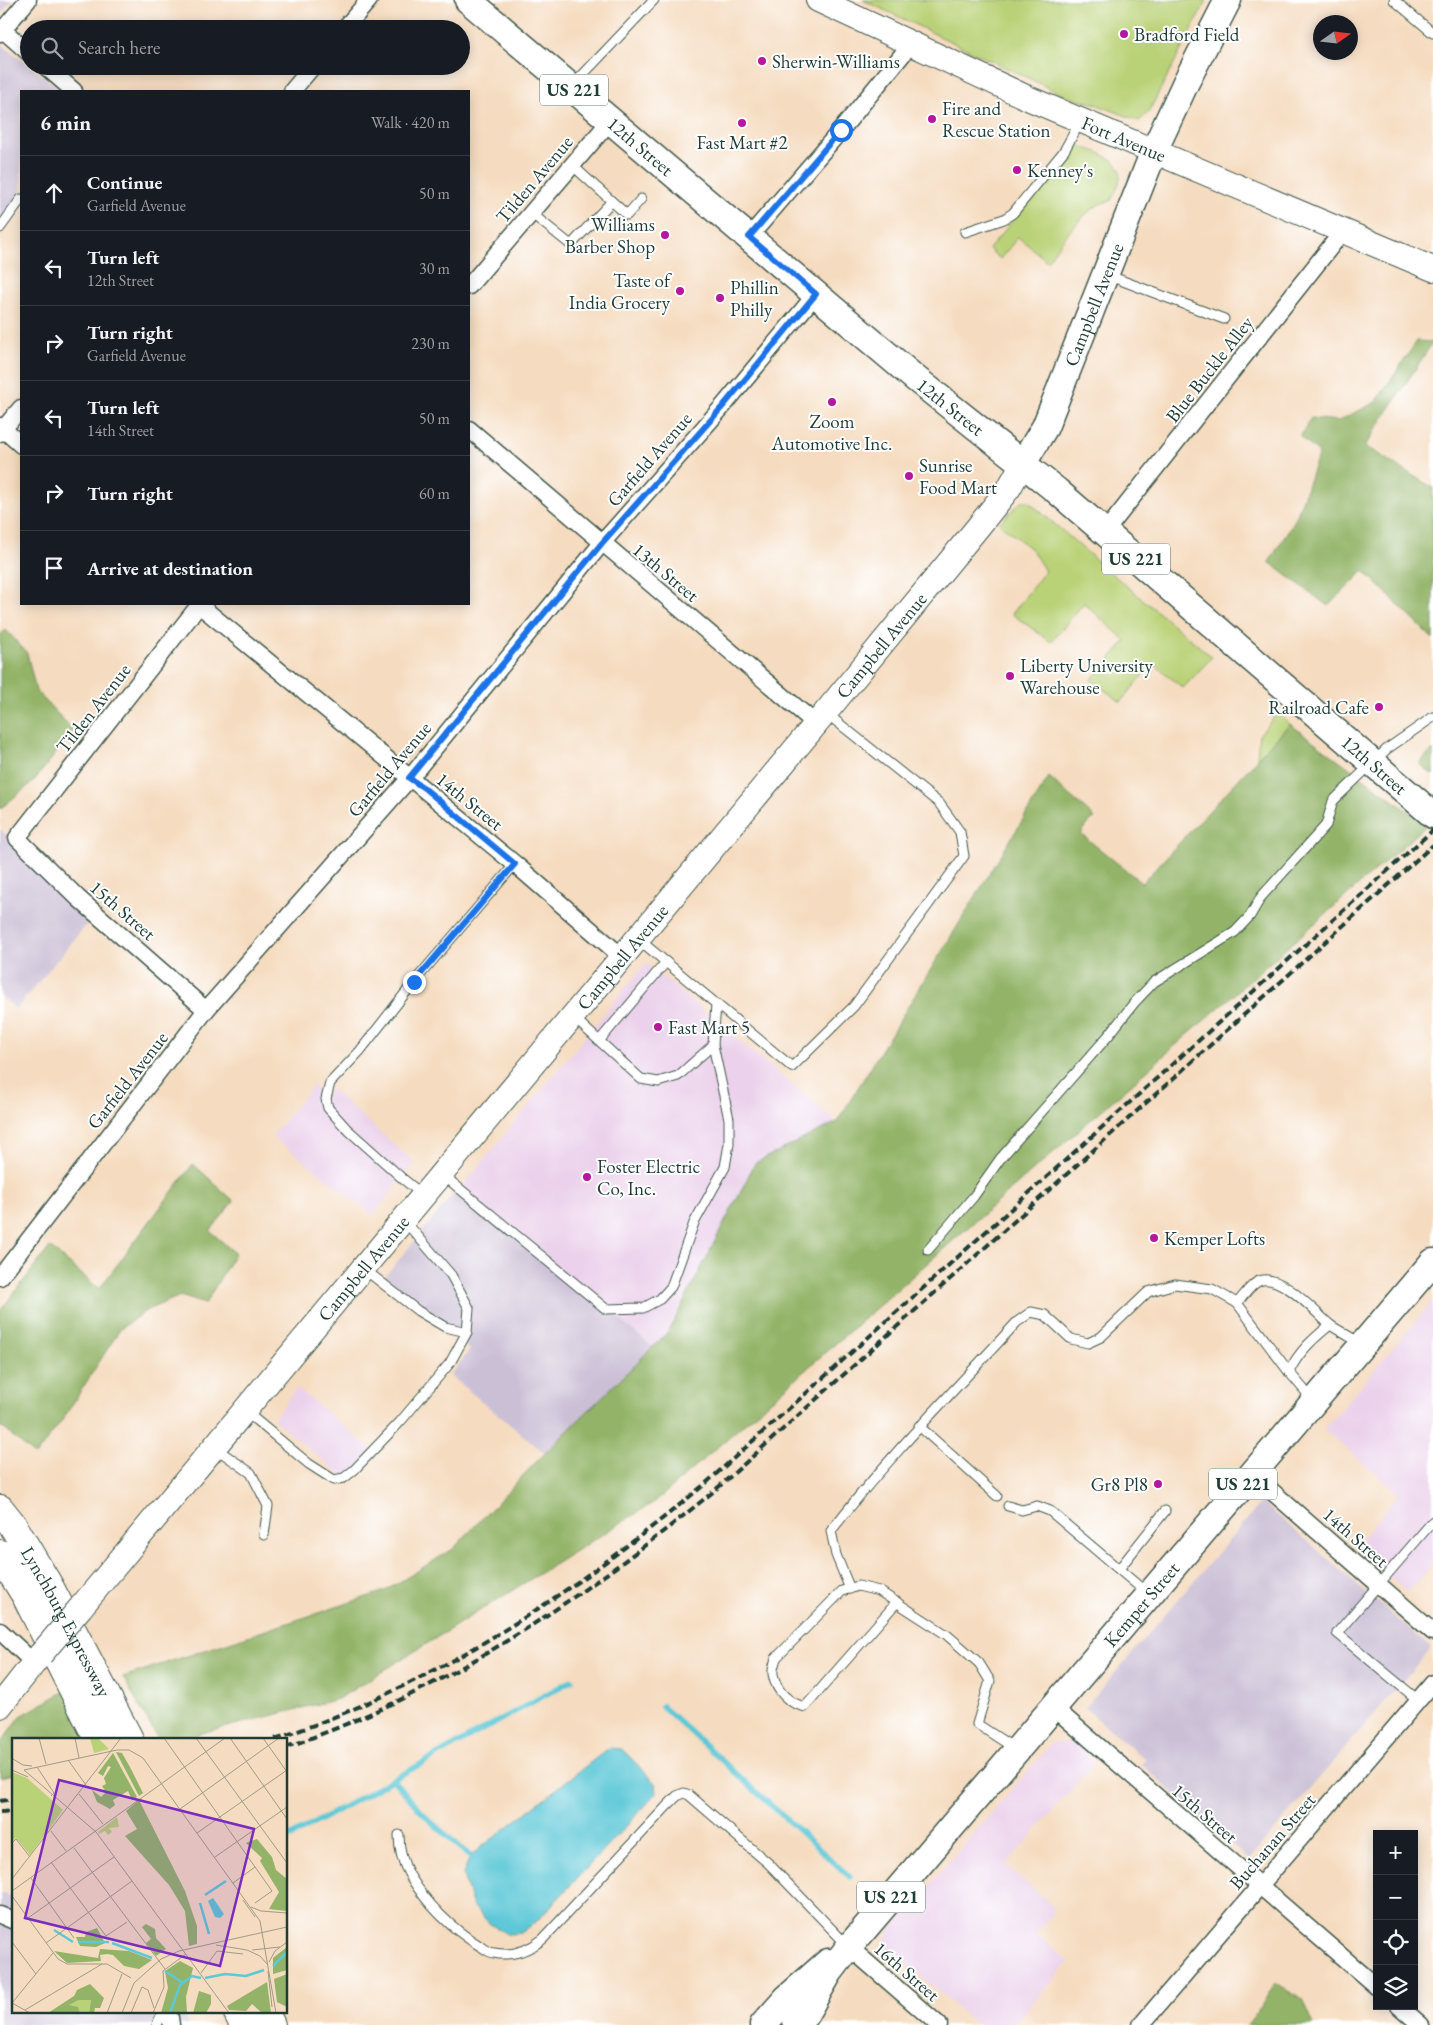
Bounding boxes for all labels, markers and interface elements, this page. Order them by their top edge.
north arrow [1313,15,1358,60]
search box [20,20,470,75]
place label: Bradford Field [1134,22,1240,47]
marker: Bradford Field [1118,28,1130,40]
icon: search [38,34,66,62]
text: Search here [78,35,160,60]
place label: Sherwin-Williams [772,49,900,74]
marker: Sherwin-Williams [756,55,768,67]
road number: US 221 [540,74,608,106]
place label: Fire and Rescue Station [942,96,1051,143]
text: 6 min [40,109,91,136]
street label: Fort Avenue [1078,110,1170,168]
street label: 12th Street [602,111,679,182]
text: Walk · 420 m [371,112,450,133]
marker: Fire and Rescue Station [926,113,938,125]
marker: Fast Mart #2 [736,117,748,129]
route start [830,119,853,142]
street label: Tilden Avenue [490,130,578,228]
place label: Fast Mart #2 [696,130,788,155]
place label: Kenney's [1027,158,1093,183]
marker: Kenney's [1011,164,1023,176]
text: Continue [87,170,162,195]
icon: ahead [40,179,68,207]
text: 50 m [419,183,450,204]
text: Garfield Avenue [87,195,186,216]
place label: Williams Barber Shop [565,212,655,259]
marker: Williams Barber Shop [659,229,671,241]
street label: Campbell Avenue [1058,239,1129,370]
text: Turn left [87,245,159,270]
icon: left [40,254,68,282]
text: 30 m [419,258,450,279]
place label: Taste of India Grocery [569,268,672,315]
text: 12th Street [87,270,154,291]
place label: Phillin Philly [730,275,779,322]
marker: Taste of India Grocery [674,285,686,297]
marker: Phillin Philly [714,292,726,304]
street label: Blue Buckle Alley [1160,310,1259,428]
text: Turn right [87,320,173,345]
icon: right [40,329,68,357]
text: 230 m [411,333,450,354]
text: Garfield Avenue [87,345,186,366]
street label: 12th Street [911,372,989,441]
text: Turn left [87,395,159,420]
marker: Zoom Automotive Inc. [826,396,838,408]
icon: left [40,404,68,432]
street label: Garfield Avenue [601,407,697,512]
text: 50 m [419,408,450,429]
place label: Zoom Automotive Inc. [771,409,893,456]
text: 14th Street [87,420,154,441]
place label: Sunrise Food Mart [919,453,997,500]
marker: Sunrise Food Mart [903,470,915,482]
icon: right [40,479,68,507]
text: Turn right [87,481,173,506]
text: 60 m [419,483,450,504]
street label: 13th Street [627,537,704,608]
road number: US 221 [1102,544,1170,574]
icon: arrive [40,554,68,582]
text: Arrive at destination [87,556,253,581]
street label: Campbell Avenue [830,587,932,704]
place label: Liberty University Warehouse [1020,653,1153,700]
street label: Tilden Avenue [51,658,136,758]
marker: Liberty University Warehouse [1004,670,1016,682]
place label: Railroad Cafe [1268,695,1369,720]
marker: Railroad Cafe [1373,701,1385,713]
street label: Garfield Avenue [342,716,437,822]
street label: 12th Street [1336,730,1413,800]
street label: 14th Street [431,767,508,836]
street label: 15th Street [84,875,161,946]
street label: Campbell Avenue [571,899,674,1015]
route end [403,971,426,994]
place label: Fast Mart 5 [668,1015,750,1040]
marker: Fast Mart 5 [652,1021,664,1033]
street label: Garfield Avenue [81,1026,173,1134]
place label: Foster Electric Co, Inc. [597,1154,700,1201]
marker: Foster Electric Co, Inc. [581,1171,593,1183]
street label: Campbell Avenue [312,1210,415,1327]
place label: Kemper Lofts [1164,1226,1265,1251]
marker: Kemper Lofts [1148,1232,1160,1244]
road number: US 221 [1209,1468,1277,1500]
place label: Gr8 Pl8 [1091,1472,1148,1497]
marker: Gr8 Pl8 [1152,1478,1164,1490]
street label: 14th Street [1317,1502,1394,1573]
street label: Lynchburg Expressway [15,1542,117,1702]
street label: Kemper Street [1098,1557,1185,1652]
inset map [12,1738,288,2012]
street label: 15th Street [1166,1778,1243,1849]
street label: Buchanan Street [1224,1788,1321,1895]
map controls [1373,1830,1418,2010]
button: + [1373,1830,1418,1875]
button: − [1373,1875,1418,1920]
road number: US 221 [857,1881,925,1912]
button: locate [1373,1920,1418,1965]
street label: 16th Street [868,1936,945,2007]
button: layers [1373,1965,1418,2010]

